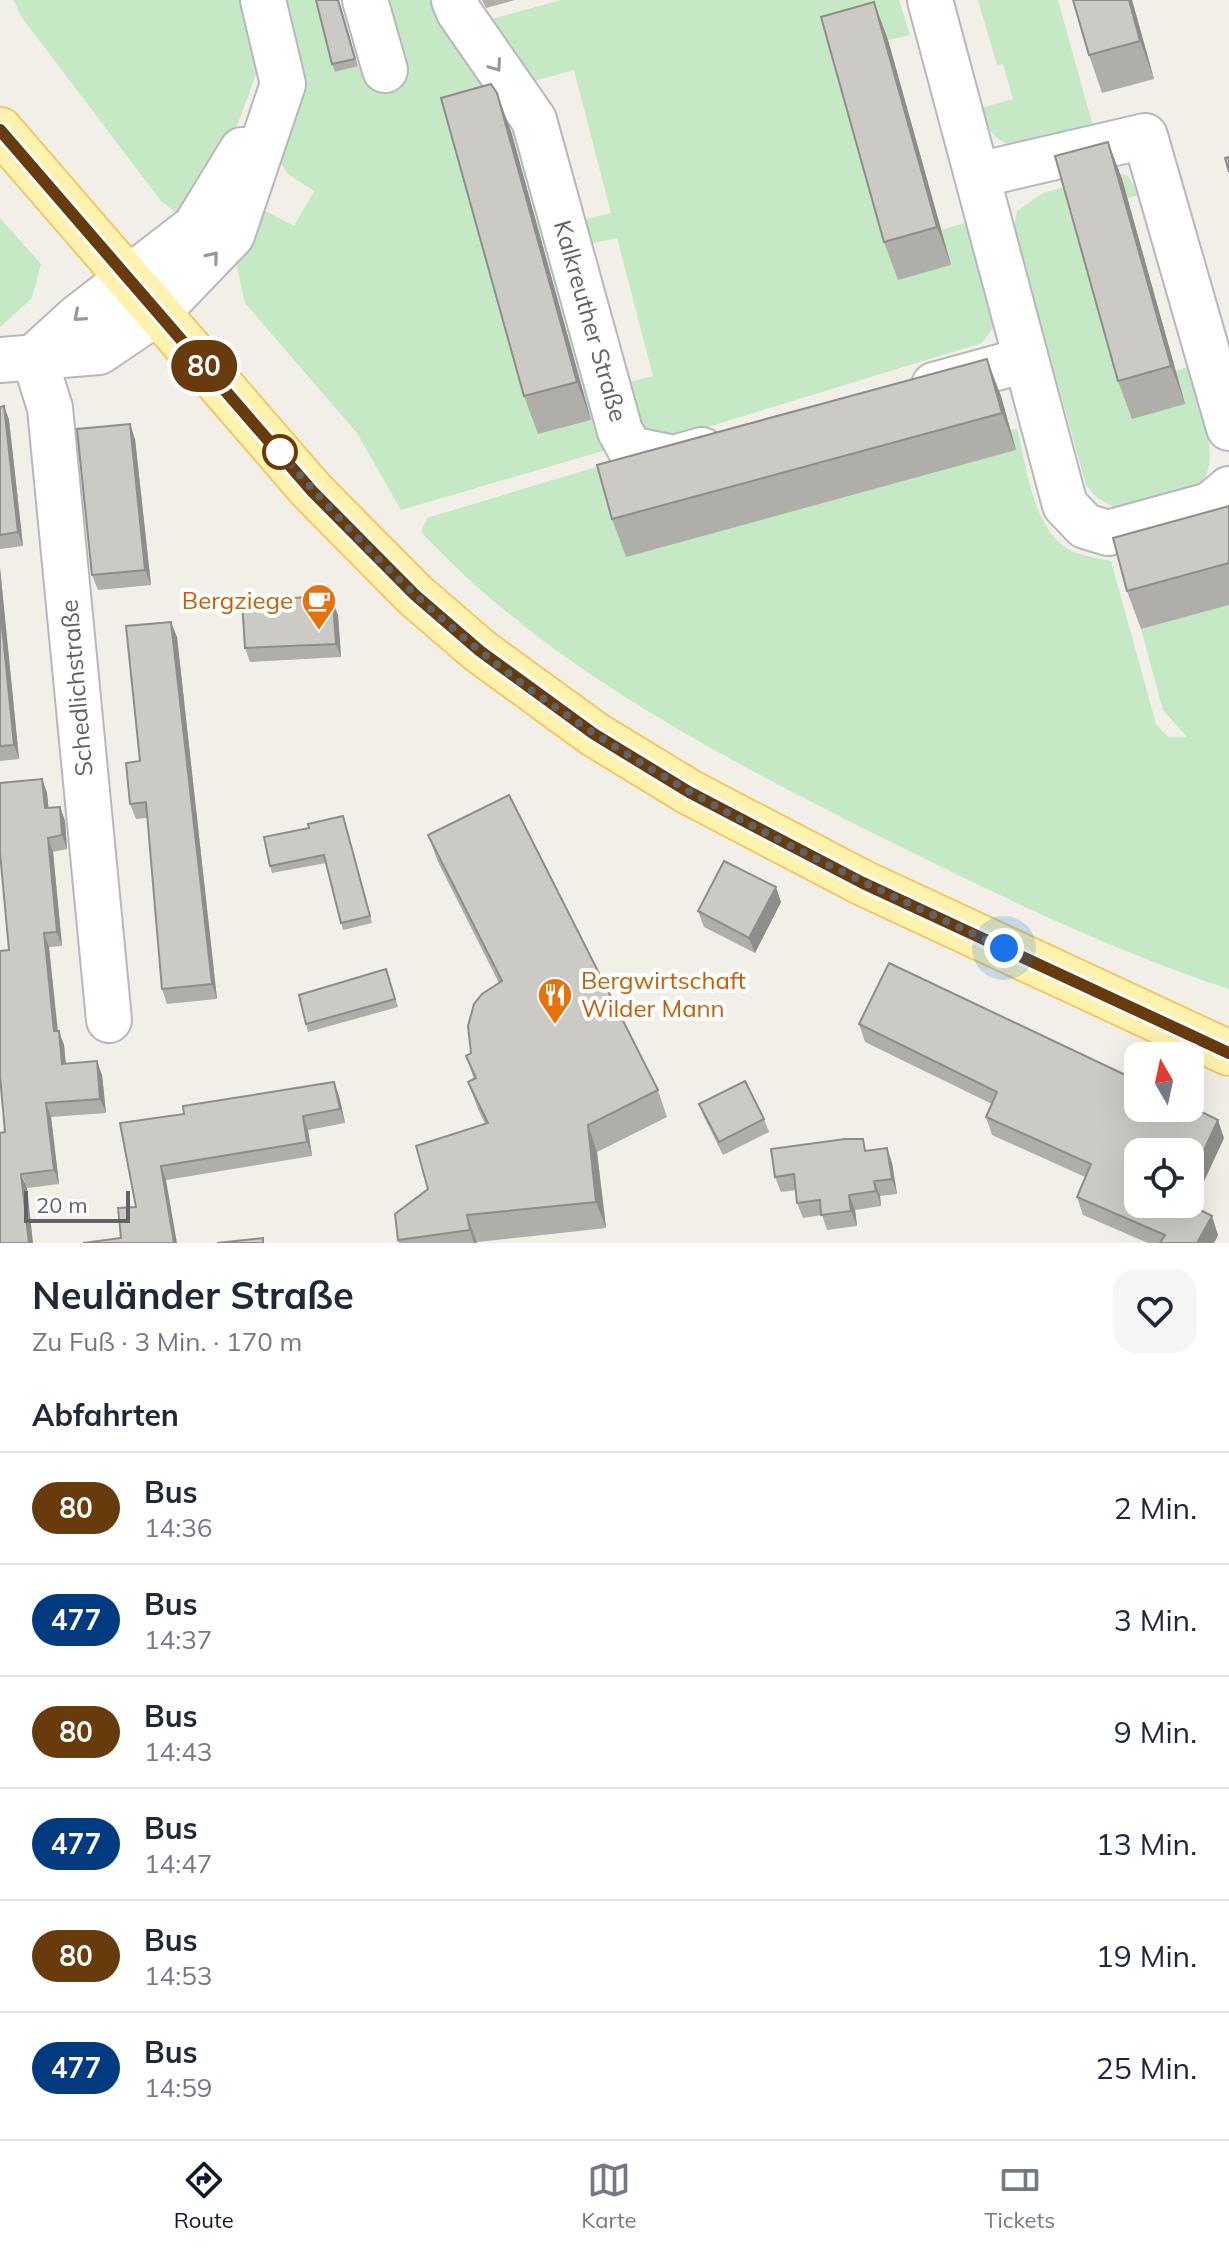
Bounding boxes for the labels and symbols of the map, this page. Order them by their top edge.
one-way arrow [486,57,501,71]
street label: Kalkreuther Straße [548,217,634,425]
one-way arrow [203,252,218,267]
one-way arrow [73,306,88,321]
line badge: 80 [168,340,240,392]
unlabelled marker [263,435,297,469]
cafe icon: Bergziege [300,582,338,632]
place label: Bergziege [182,585,293,615]
street label: Schedlichstraße [53,599,99,778]
your location [984,928,1024,968]
place label: Bergwirtschaft Wilder Mann [581,965,746,1023]
restaurant icon: Bergwirtschaft Wilder Mann [536,976,574,1026]
north arrow [1124,1042,1204,1122]
scale bar [24,1187,130,1223]

